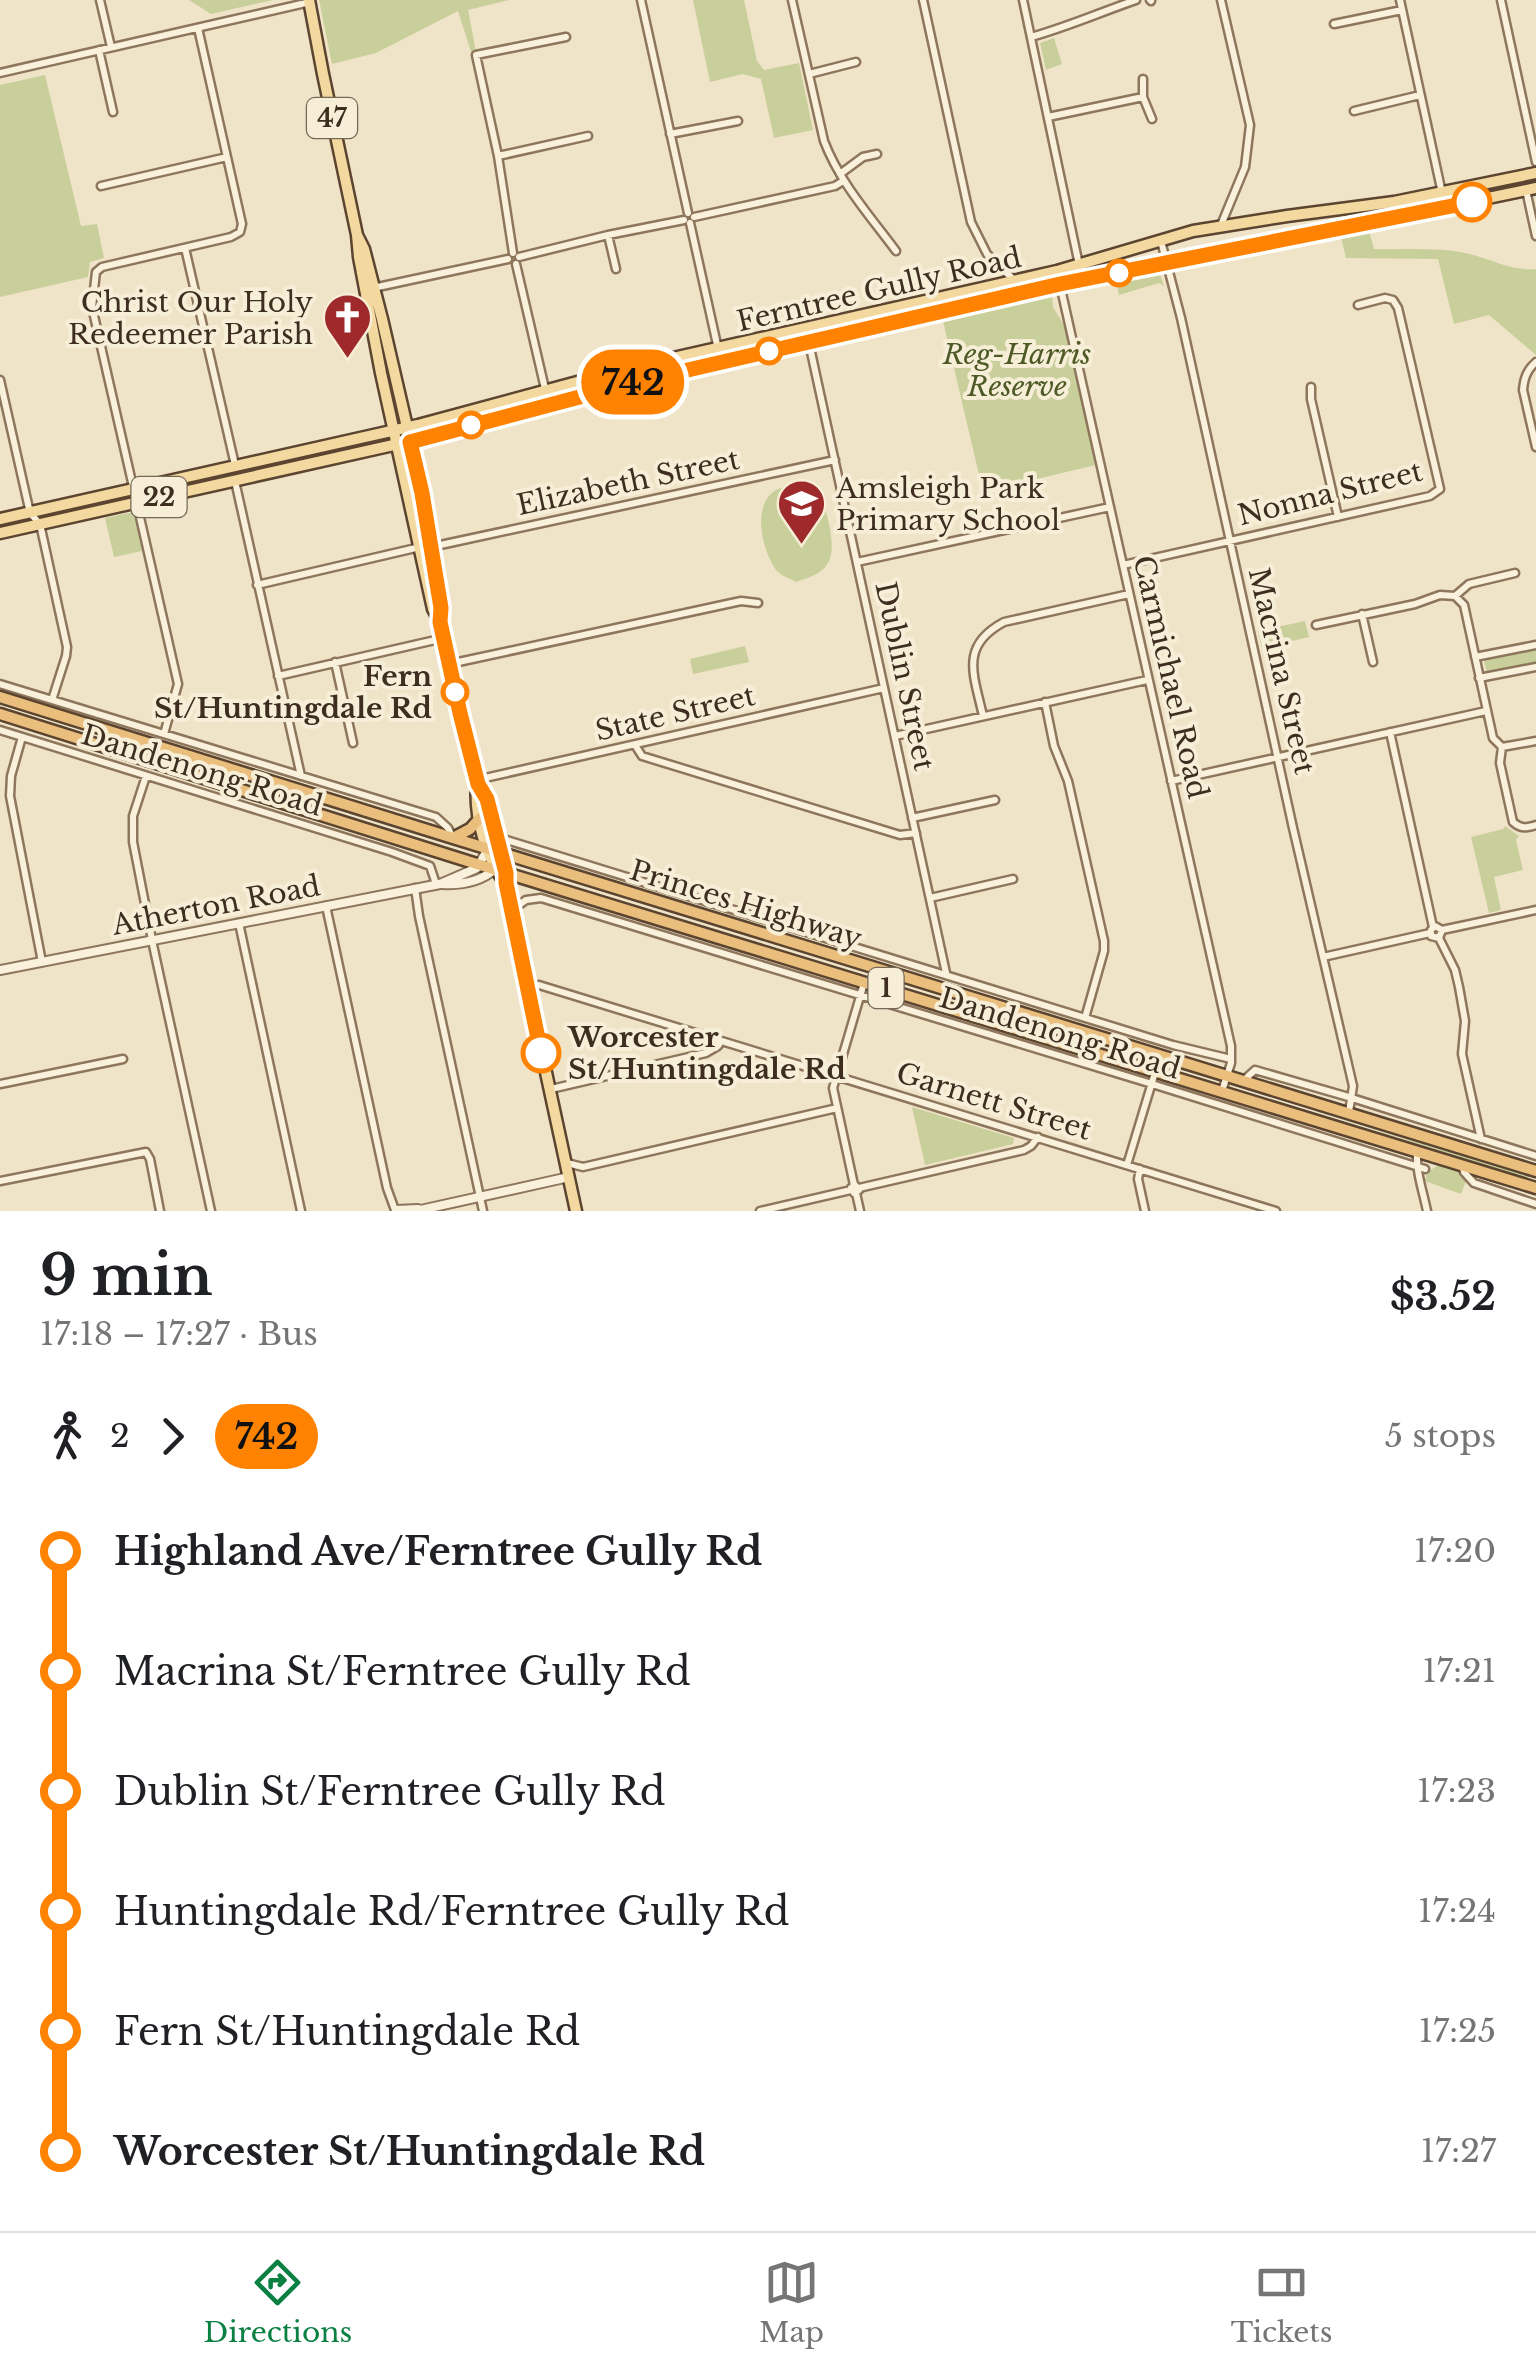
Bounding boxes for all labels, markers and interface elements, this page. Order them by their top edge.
road number: 47 [307,98,357,138]
unlabelled marker [1453,183,1491,221]
street label: Ferntree Gully Road [733,240,1025,339]
unlabelled marker [1106,260,1132,286]
place label: Christ Our Holy Redeemer Parish [68,285,313,352]
church icon: Christ Our Holy Redeemer Parish [322,292,374,360]
park label: Reg-Harris Reserve [942,337,1091,404]
unlabelled marker [756,338,782,364]
line badge: 742 [576,350,690,414]
text: 742 [601,361,665,404]
unlabelled marker [458,412,484,438]
street label: Elizabeth Street [514,442,743,523]
street label: Nonna Street [1234,454,1426,533]
place label: Amsleigh Park Primary School [835,471,1060,538]
road number: 22 [132,477,186,517]
school or university icon: Amsleigh Park Primary School [775,478,827,546]
street label: Carmichael Road [1126,552,1216,802]
street label: Macrina Street [1241,565,1322,778]
street label: Dublin Street [867,579,942,774]
place label: Fern St/Huntingdale Rd [154,659,432,726]
street label: State Street [592,678,759,749]
marker: Fern St/Huntingdale Rd [442,679,468,705]
street label: Dandenong Road [77,717,327,824]
street label: Princes Highway [626,853,866,956]
street label: Atherton Road [108,868,323,943]
road number: 1 [868,968,904,1008]
street label: Dandenong Road [935,980,1185,1087]
place label: Worcester St/Huntingdale Rd [567,1020,846,1087]
marker: Worcester St/Huntingdale Rd [522,1034,560,1072]
street label: Garnett Street [892,1055,1096,1148]
text: 9 min [40,1242,212,1310]
text: $3.52 [1390,1273,1496,1320]
text: 17:18 – 17:27 · Bus [40,1314,318,1354]
icon: walk [40,1409,95,1464]
icon: forward [145,1409,200,1464]
text: 742 [235,1415,298,1458]
text: 2 [110,1416,130,1456]
text: 5 stops [1385,1416,1496,1456]
text: Highland Ave/Ferntree Gully Rd [114,1528,762,1575]
text: 17:20 [1414,1531,1496,1571]
text: Macrina St/Ferntree Gully Rd [114,1648,691,1695]
text: 17:21 [1423,1651,1496,1691]
text: Dublin St/Ferntree Gully Rd [114,1768,665,1815]
text: 17:23 [1417,1771,1496,1811]
text: Huntingdale Rd/Ferntree Gully Rd [114,1888,789,1935]
text: 17:24 [1418,1891,1496,1931]
text: Fern St/Huntingdale Rd [114,2008,580,2055]
text: 17:25 [1419,2011,1496,2051]
text: Worcester St/Huntingdale Rd [114,2128,705,2175]
text: 17:27 [1421,2131,1496,2171]
tab: Directions [203,2255,352,2350]
tab: Map [759,2255,824,2350]
tab: Tickets [1231,2255,1333,2350]

